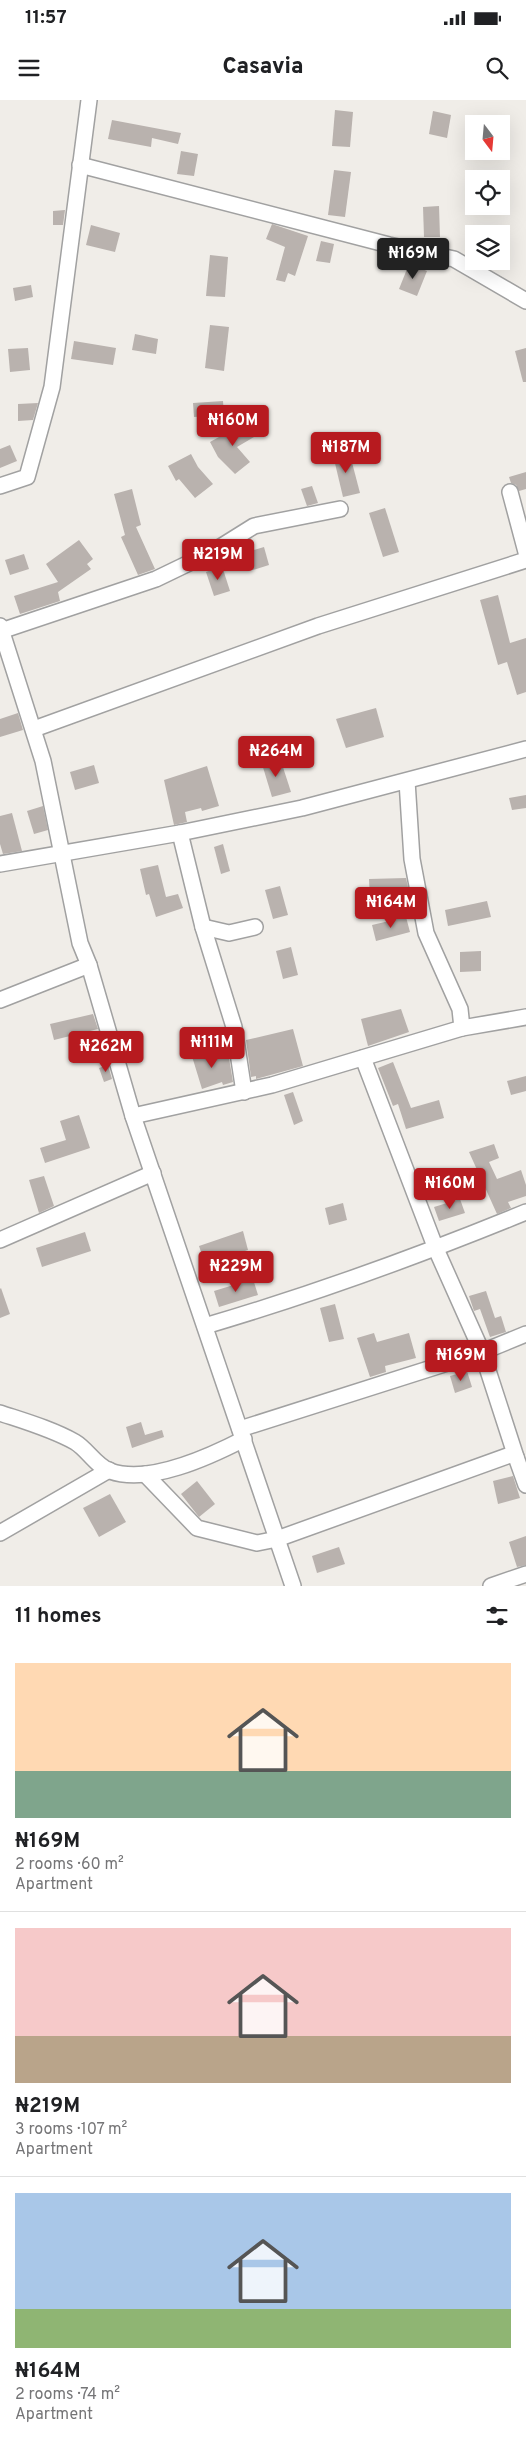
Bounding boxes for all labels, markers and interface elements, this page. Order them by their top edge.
text: 11:57 [25,6,67,30]
icon: menu [15,54,43,82]
text: Casavia [222,54,304,81]
icon: search [483,54,511,82]
north arrow [465,115,510,160]
map controls [465,115,510,270]
button: locate [465,170,510,215]
button: layers [465,225,510,270]
pin: ₦169M [378,238,448,280]
text: ₦169M [388,244,438,264]
pin: ₦160M [198,404,268,447]
text: ₦160M [208,411,258,431]
pin: ₦187M [311,432,381,474]
text: ₦187M [322,438,370,458]
pin: ₦219M [183,538,253,581]
text: ₦219M [193,545,243,565]
pin: ₦264M [241,736,311,778]
text: ₦264M [249,742,303,762]
pin: ₦164M [356,886,426,929]
text: ₦164M [366,893,416,913]
pin: ₦111M [177,1026,247,1069]
pin: ₦262M [71,1030,141,1073]
text: ₦111M [191,1033,233,1053]
text: ₦262M [79,1037,133,1057]
pin: ₦160M [415,1168,485,1210]
text: ₦160M [425,1174,475,1194]
pin: ₦229M [201,1250,271,1293]
text: ₦229M [209,1257,263,1277]
pin: ₦169M [426,1340,496,1382]
text: ₦169M [436,1346,486,1366]
icon: filters [483,1602,511,1630]
text: 11 homes [15,1603,102,1630]
icon: home [218,1695,308,1785]
text: ₦169M [15,1828,80,1855]
text: 2 rooms · 60 m² [15,1855,124,1875]
text: Apartment [15,1875,93,1895]
icon: home [218,1961,308,2051]
text: ₦219M [15,2093,80,2120]
text: 3 rooms · 107 m² [15,2120,127,2140]
text: Apartment [15,2140,93,2160]
icon: home [218,2226,308,2316]
text: ₦164M [15,2358,81,2385]
text: 2 rooms · 74 m² [15,2385,120,2405]
text: Apartment [15,2405,93,2425]

